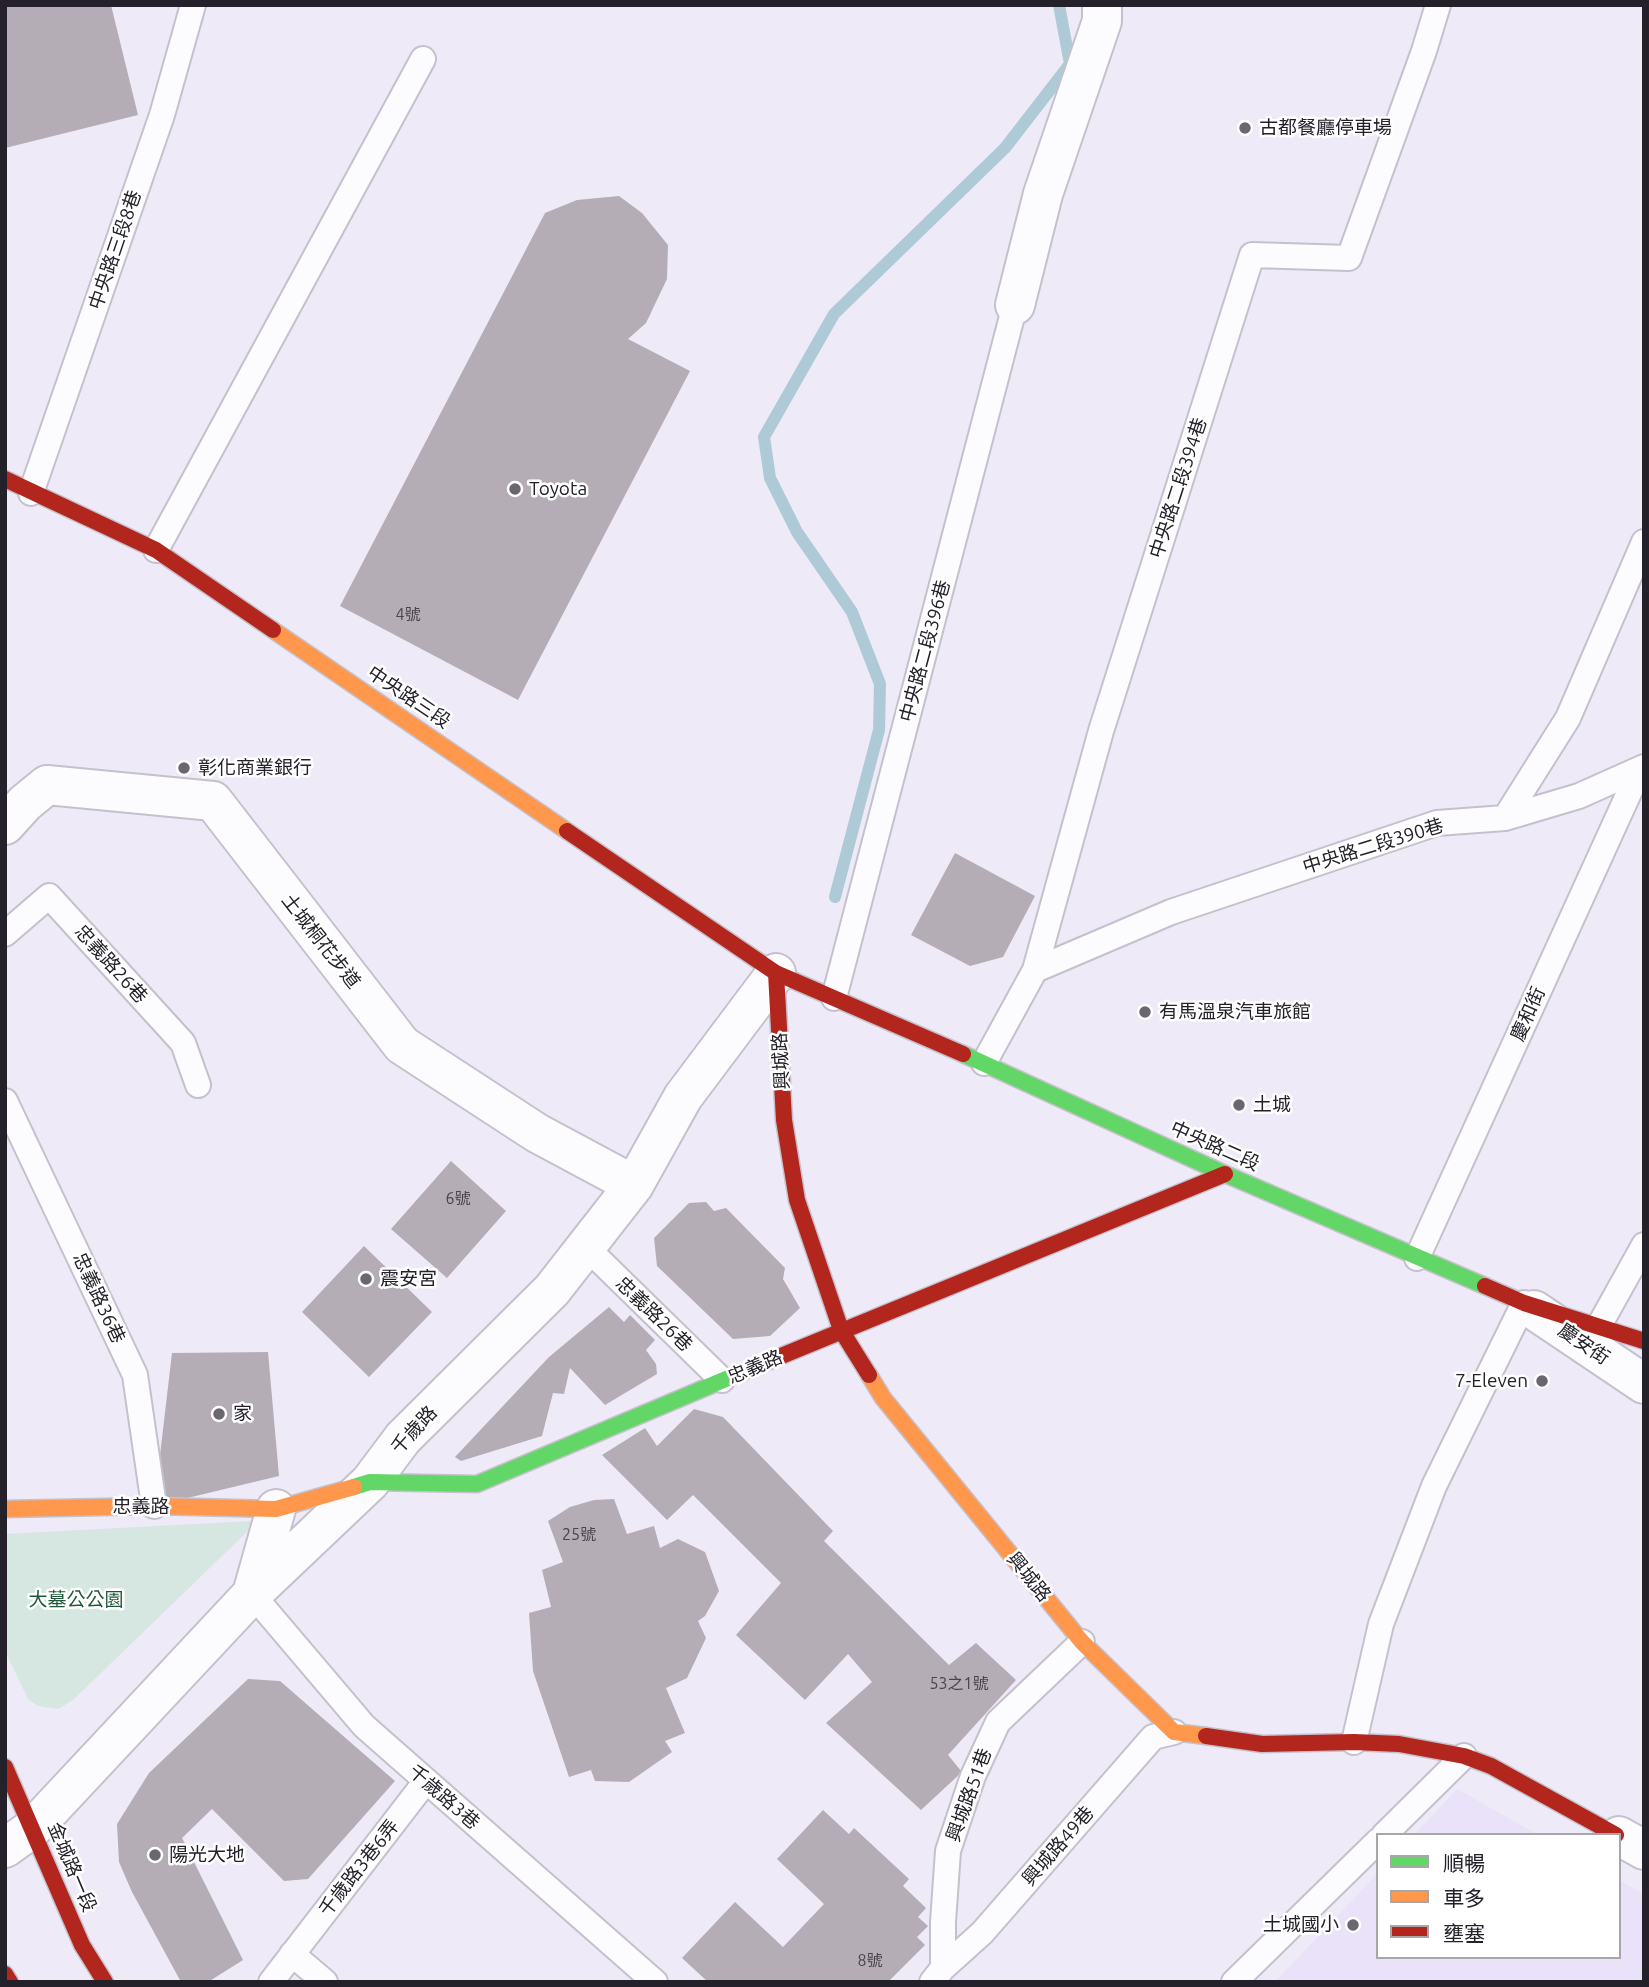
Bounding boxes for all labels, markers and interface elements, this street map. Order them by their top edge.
place label: 古都餐廳停車場 [1259,117,1392,139]
marker: 古都餐廳停車場 [1237,120,1253,136]
street label: 中央路三段8巷 [84,187,146,313]
street label: 中央路二段394巷 [1145,415,1211,561]
place label: Toyota [529,478,587,500]
marker: Toyota [507,481,523,497]
street label: 中央路二段396巷 [895,577,955,725]
house number: 4號 [395,605,421,625]
street label: 中央路三段 [363,661,455,733]
place label: 彰化商業銀行 [198,757,312,779]
marker: 彰化商業銀行 [176,760,192,776]
street label: 中央路二段390巷 [1300,814,1446,878]
street label: 土城桐花步道 [277,889,365,993]
street label: 忠義路26巷 [70,920,152,1008]
street label: 慶和街 [1506,983,1550,1045]
place label: 有馬溫泉汽車旅館 [1159,1001,1311,1023]
marker: 有馬溫泉汽車旅館 [1137,1004,1153,1020]
street label: 興城路 [768,1032,794,1090]
place label: 土城 [1253,1094,1291,1116]
marker: 土城 [1231,1097,1247,1113]
street label: 中央路二段 [1167,1116,1263,1176]
house number: 6號 [445,1189,471,1209]
street label: 忠義路36巷 [68,1249,130,1347]
place label: 震安宮 [380,1268,437,1290]
marker: 震安宮 [358,1271,374,1287]
street label: 忠義路26巷 [611,1272,697,1356]
street label: 慶安街 [1554,1319,1614,1369]
street label: 忠義路 [724,1345,786,1389]
place label: 7-Eleven [1455,1370,1528,1392]
marker: 7-Eleven [1534,1373,1550,1389]
street label: 千歲路 [386,1401,442,1459]
place label: 家 [233,1403,252,1425]
marker: 家 [211,1406,227,1422]
street label: 忠義路 [113,1496,169,1518]
house number: 25號 [562,1525,596,1545]
street label: 興城路 [1002,1548,1056,1606]
park label: 大墓公公園 [29,1589,123,1611]
house number: 53之1號 [929,1674,989,1694]
street label: 興城路51巷 [942,1745,996,1845]
street label: 千歲路3巷 [404,1760,484,1834]
street label: 興城路49巷 [1017,1802,1099,1890]
street label: 千歲路3巷6弄 [314,1815,404,1921]
street label: 金城路一段 [43,1819,101,1915]
legend [1376,1833,1621,1959]
place label: 陽光大地 [169,1844,245,1866]
marker: 陽光大地 [147,1847,163,1863]
text: 順暢 [1443,1851,1485,1875]
text: 車多 [1443,1886,1485,1910]
place label: 土城國小 [1263,1914,1339,1936]
marker: 土城國小 [1345,1917,1361,1933]
text: 壅塞 [1443,1921,1485,1945]
house number: 8號 [857,1951,883,1971]

